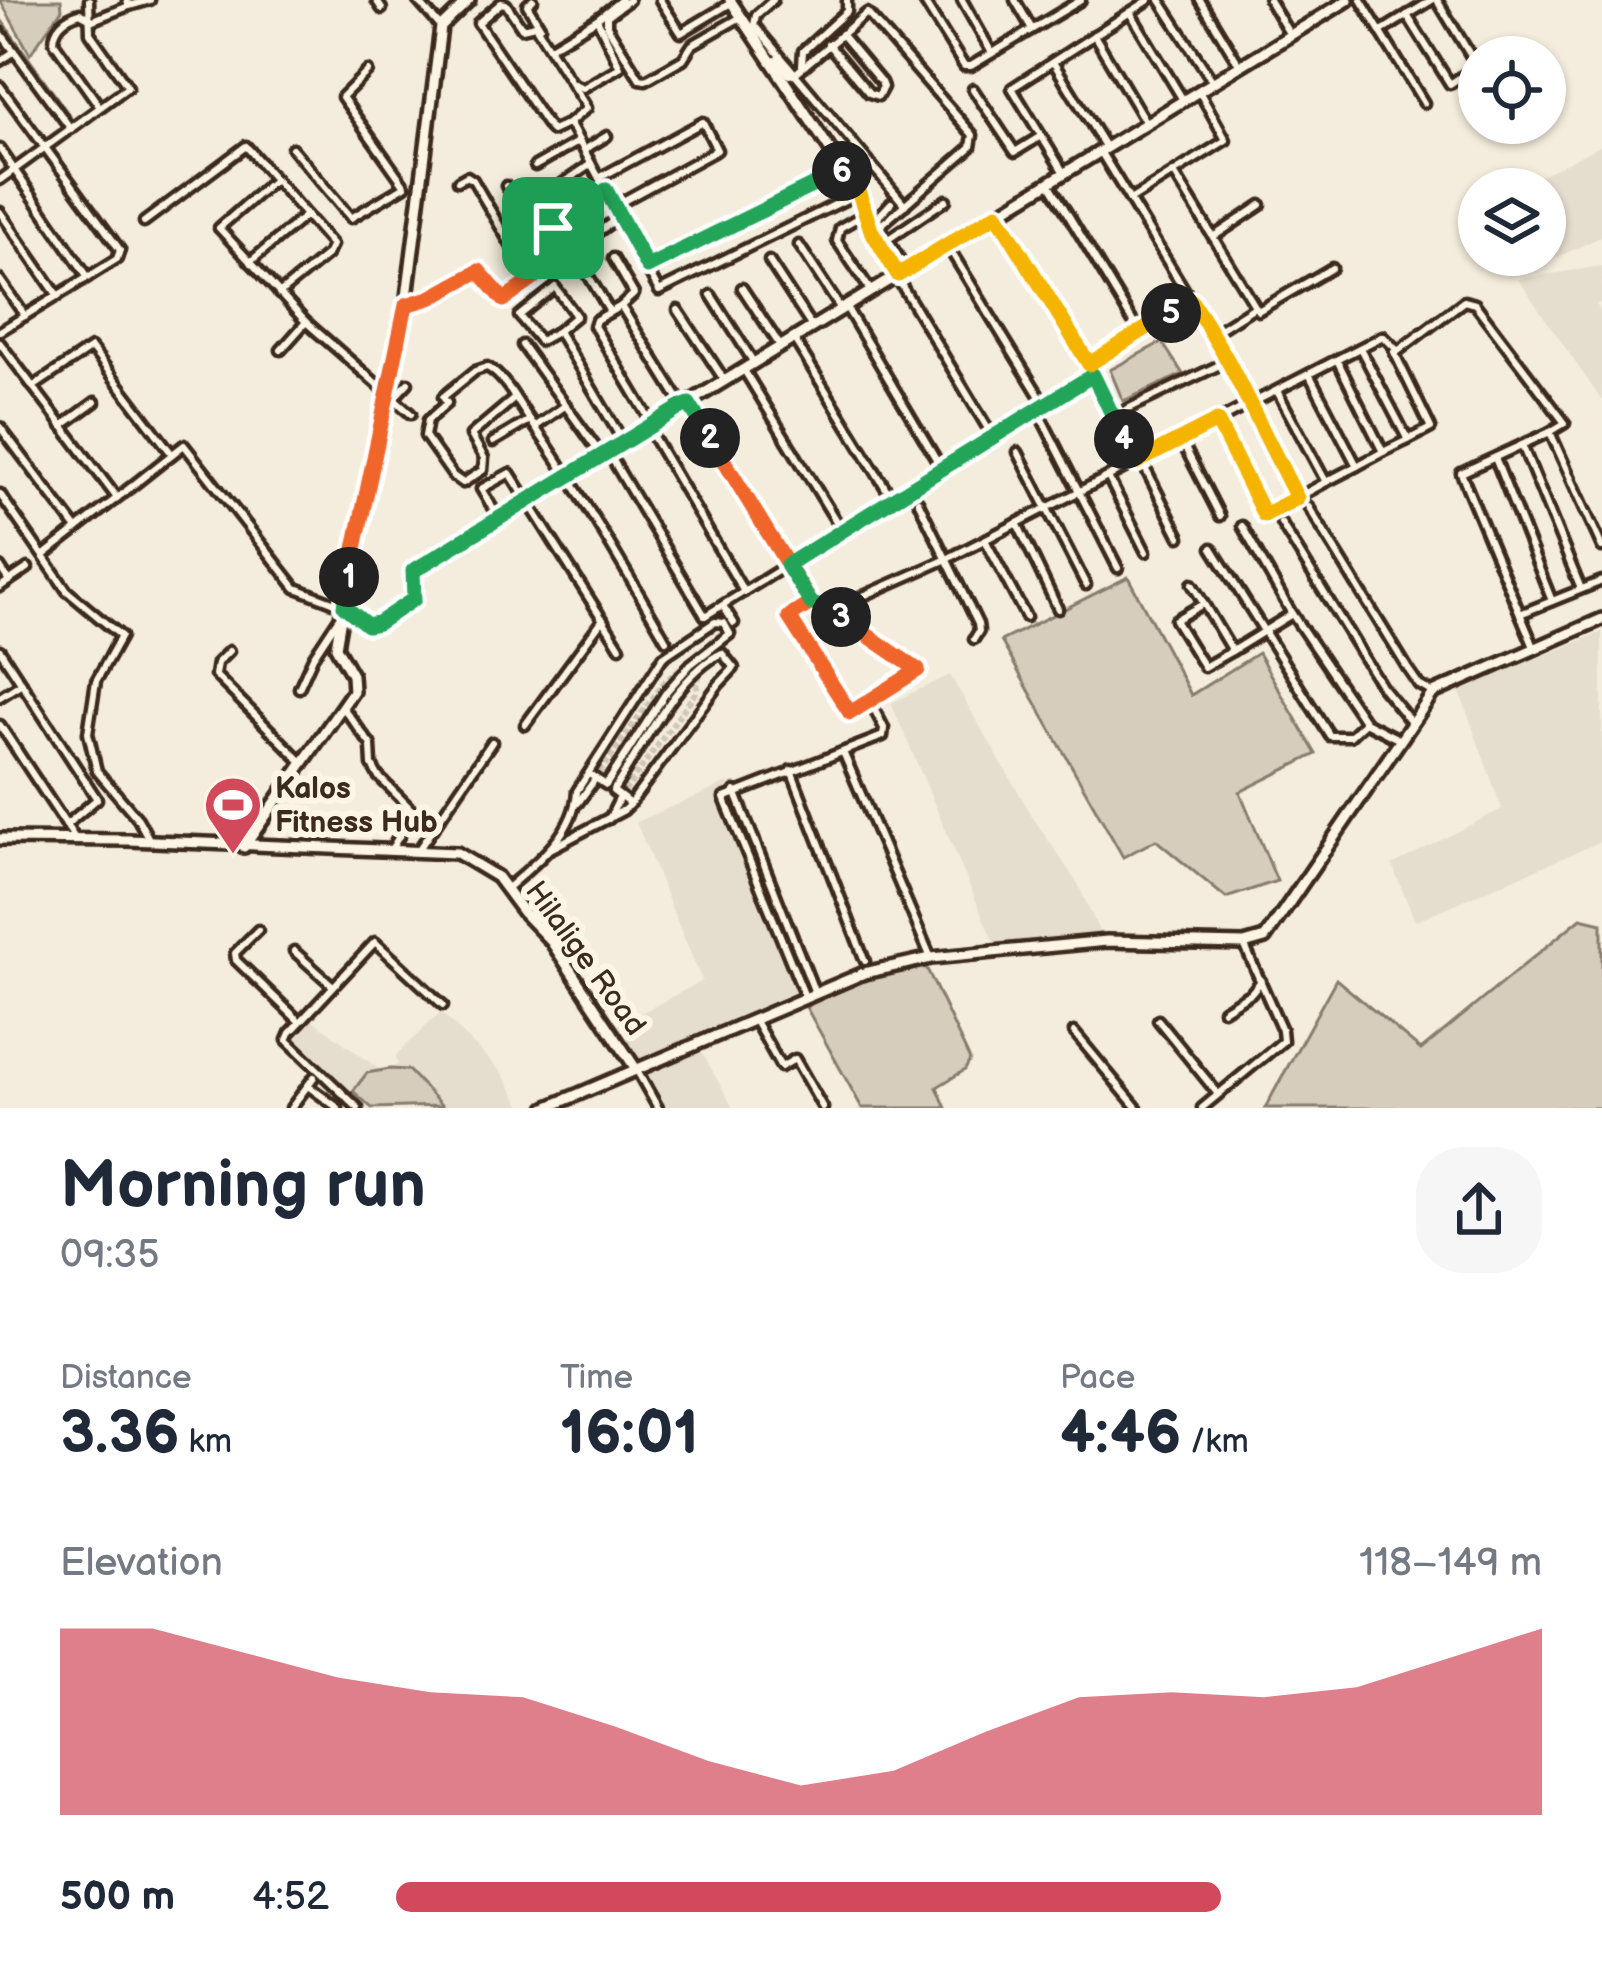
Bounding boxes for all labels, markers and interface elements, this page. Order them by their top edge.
map controls [1458,36,1566,276]
button: locate [1458,36,1566,144]
pin: 6 [812,141,872,201]
text: 6 [832,151,852,191]
button: layers [1458,168,1566,276]
pin [502,177,604,279]
icon: arrive [520,195,586,261]
pin: 5 [1141,283,1201,343]
text: 5 [1161,293,1181,333]
pin: 2 [680,408,740,468]
pin: 4 [1094,409,1154,469]
text: 2 [700,418,720,458]
text: 4 [1114,419,1134,459]
pin: 1 [319,547,379,607]
text: 1 [342,557,356,597]
pin: 3 [811,587,871,647]
text: 3 [831,597,851,637]
place label: Kalos Fitness Hub [275,771,438,841]
sports icon: Kalos Fitness Hub [202,774,264,856]
street label: Hilalige Road [517,874,653,1043]
text: Morning run [60,1147,426,1226]
button: share [1416,1147,1542,1273]
text: 09:35 [60,1232,160,1279]
text: Distance [60,1358,192,1398]
text: Time [560,1358,633,1398]
text: Pace [1060,1358,1135,1398]
text: 3.36 [60,1398,180,1470]
text: 16:01 [560,1398,699,1470]
text: 4:46 [1060,1398,1181,1470]
text: km [180,1422,232,1462]
text: /km [1181,1422,1249,1462]
text: Elevation [60,1540,223,1587]
text: 118–149 m [1359,1540,1542,1587]
text: 500 m [60,1874,175,1921]
text: 4:52 [252,1874,329,1921]

